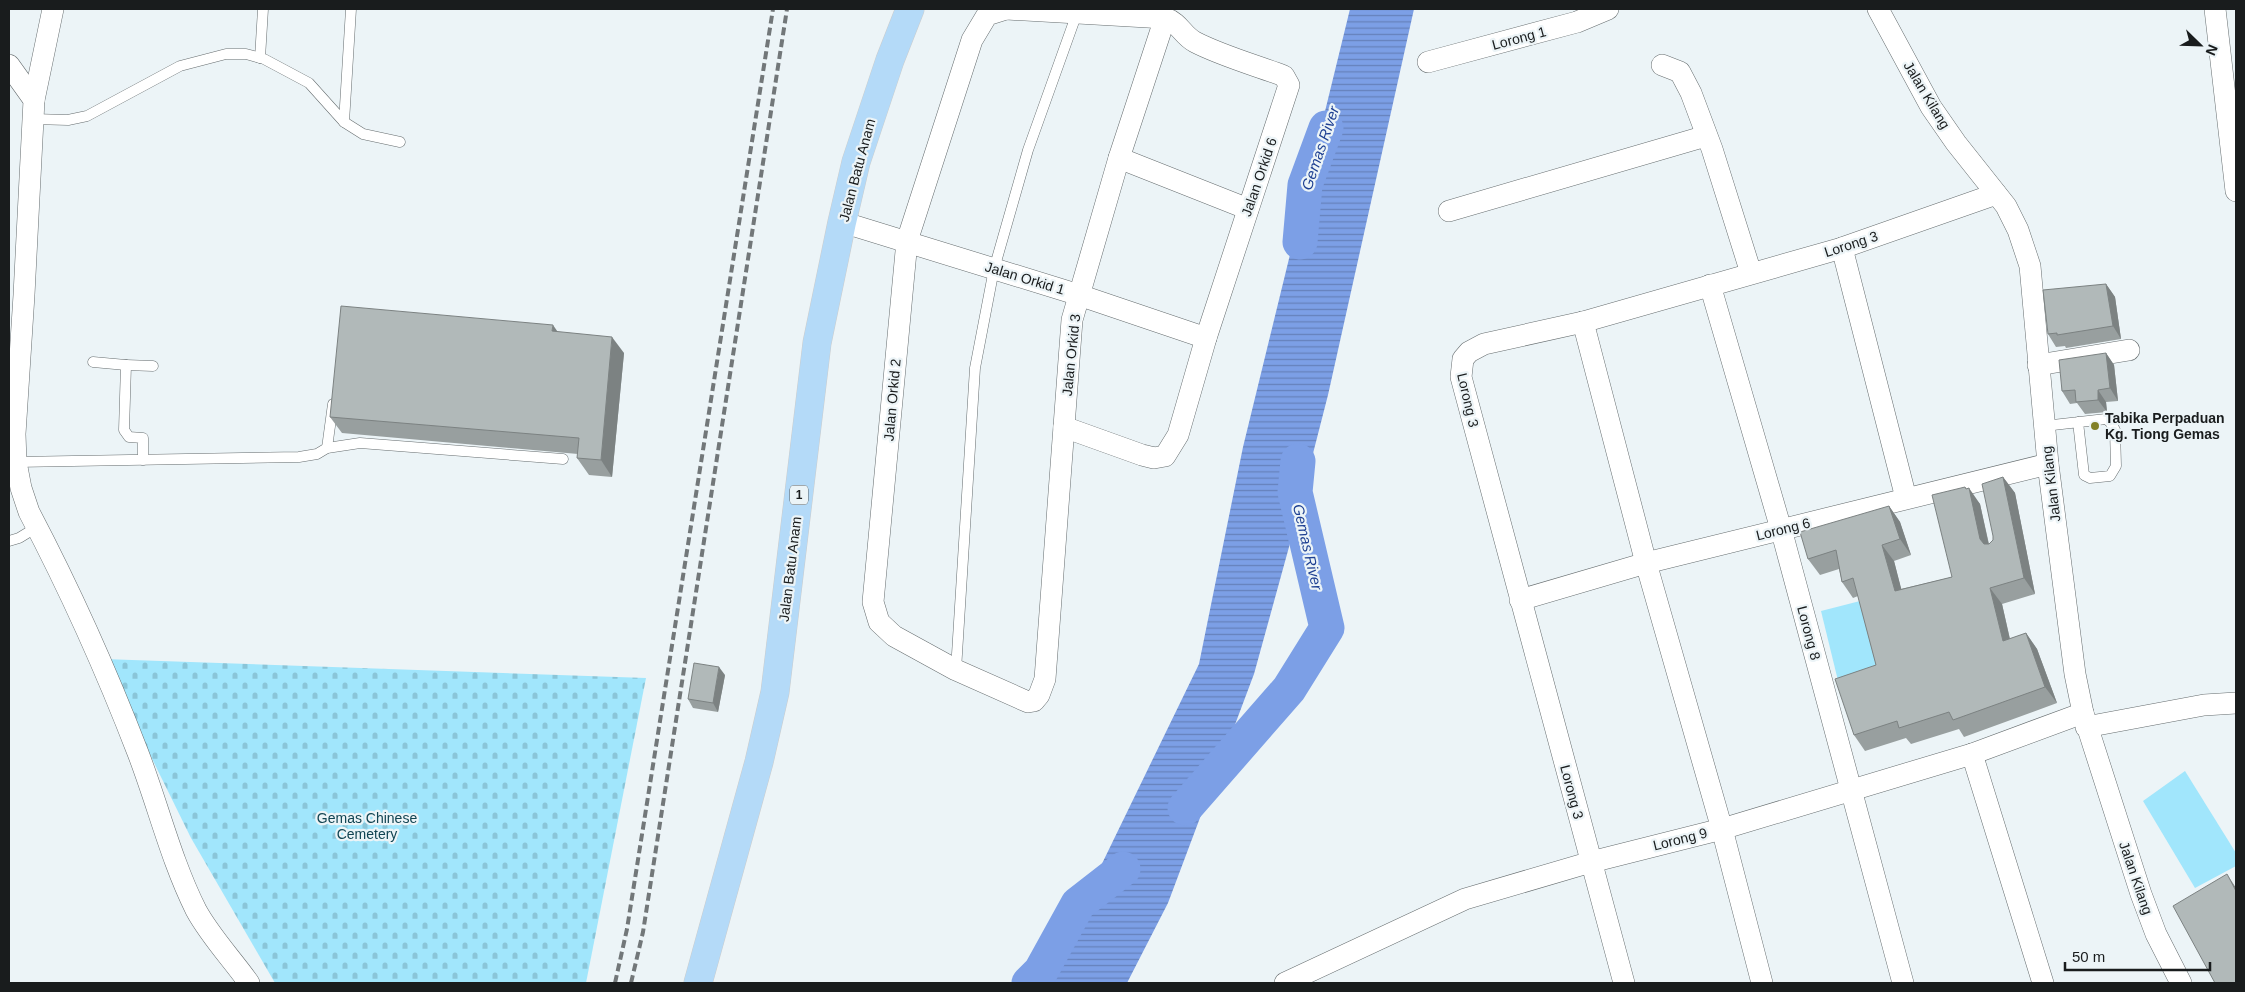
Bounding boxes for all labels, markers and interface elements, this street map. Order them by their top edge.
north arrow [2175,20,2225,70]
street label: Lorong 1 [1490,23,1548,53]
text: N [2203,42,2221,58]
street label: Jalan Kilang [1900,58,1954,132]
water label: Gemas River [1298,103,1343,192]
street label: Jalan Batu Anam [836,117,878,223]
street label: Jalan Orkid 6 [1238,135,1280,219]
street label: Lorong 3 [1822,228,1880,260]
street label: Jalan Orkid 1 [983,258,1067,298]
street label: Jalan Orkid 3 [1059,313,1083,397]
street label: Jalan Orkid 2 [880,358,904,442]
street label: Lorong 3 [1454,371,1482,429]
place label: Tabika Perpaduan Kg. Tiong Gemas [2105,410,2225,442]
marker: Tabika Perpaduan Kg. Tiong Gemas [2089,420,2101,432]
street label: Jalan Kilang [2038,445,2064,523]
road number: 1 [790,486,808,504]
water label: Gemas River [1290,502,1326,593]
street label: Jalan Batu Anam [776,515,804,623]
street label: Lorong 6 [1754,515,1812,543]
street label: Lorong 8 [1794,604,1824,662]
street label: Lorong 3 [1557,763,1587,821]
park label: Gemas Chinese Cemetery [317,810,417,842]
street label: Lorong 9 [1651,825,1709,853]
street label: Jalan Kilang [2116,839,2156,917]
scale bar [2065,940,2210,972]
text: 50 m [2072,948,2105,965]

